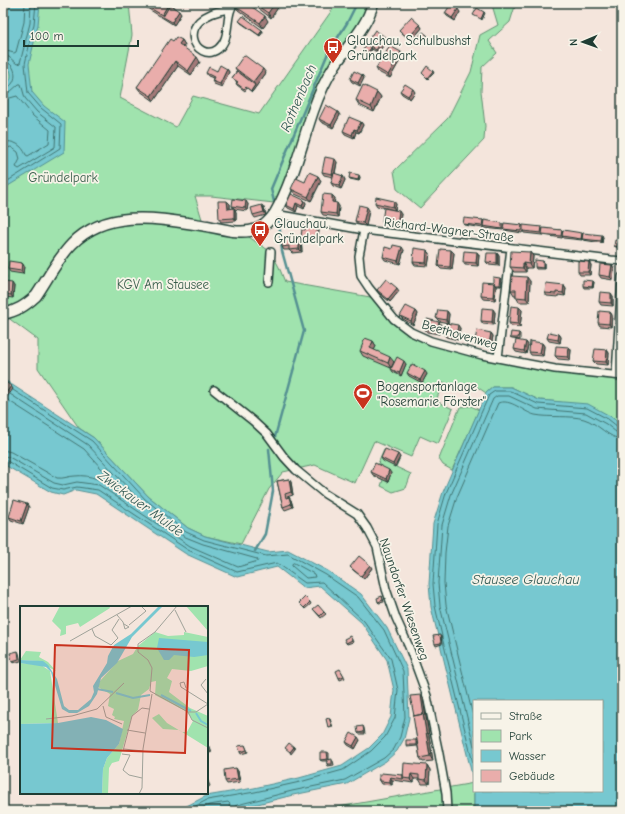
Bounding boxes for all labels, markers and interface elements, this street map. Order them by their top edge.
scale bar [24,22,138,48]
north arrow [563,22,603,62]
text: 100 m [30,29,63,43]
place label: Glauchau, Schulbushst Gründelpark [347,33,472,63]
bus stop icon: Glauchau, Schulbushst Gründelpark [322,36,344,64]
text: N [567,39,580,46]
water label: Rothenbach [277,62,320,134]
park label: Gründelpark [28,170,99,185]
street label: Richard-Wagner-Straße [383,214,515,245]
place label: Glauchau, Gründelpark [274,216,344,246]
bus stop icon: Glauchau, Gründelpark [249,219,271,247]
park label: KGV Am Stausee [117,277,210,292]
street label: Beethovenweg [420,316,500,352]
place label: Bogensportanlage "Rosemarie Förster" [377,379,486,409]
sports icon: Bogensportanlage "Rosemarie Förster" [352,382,374,410]
water label: Zwickauer Mulde [94,466,187,540]
street label: Naundorfer Wiesenweg [377,536,432,662]
water label: Stausee Glauchau [472,571,580,588]
inset map [20,606,208,794]
legend [473,700,603,792]
text: Straße [509,709,542,723]
text: Park [509,729,532,743]
text: Wasser [509,749,546,763]
text: Gebäude [509,769,555,783]

